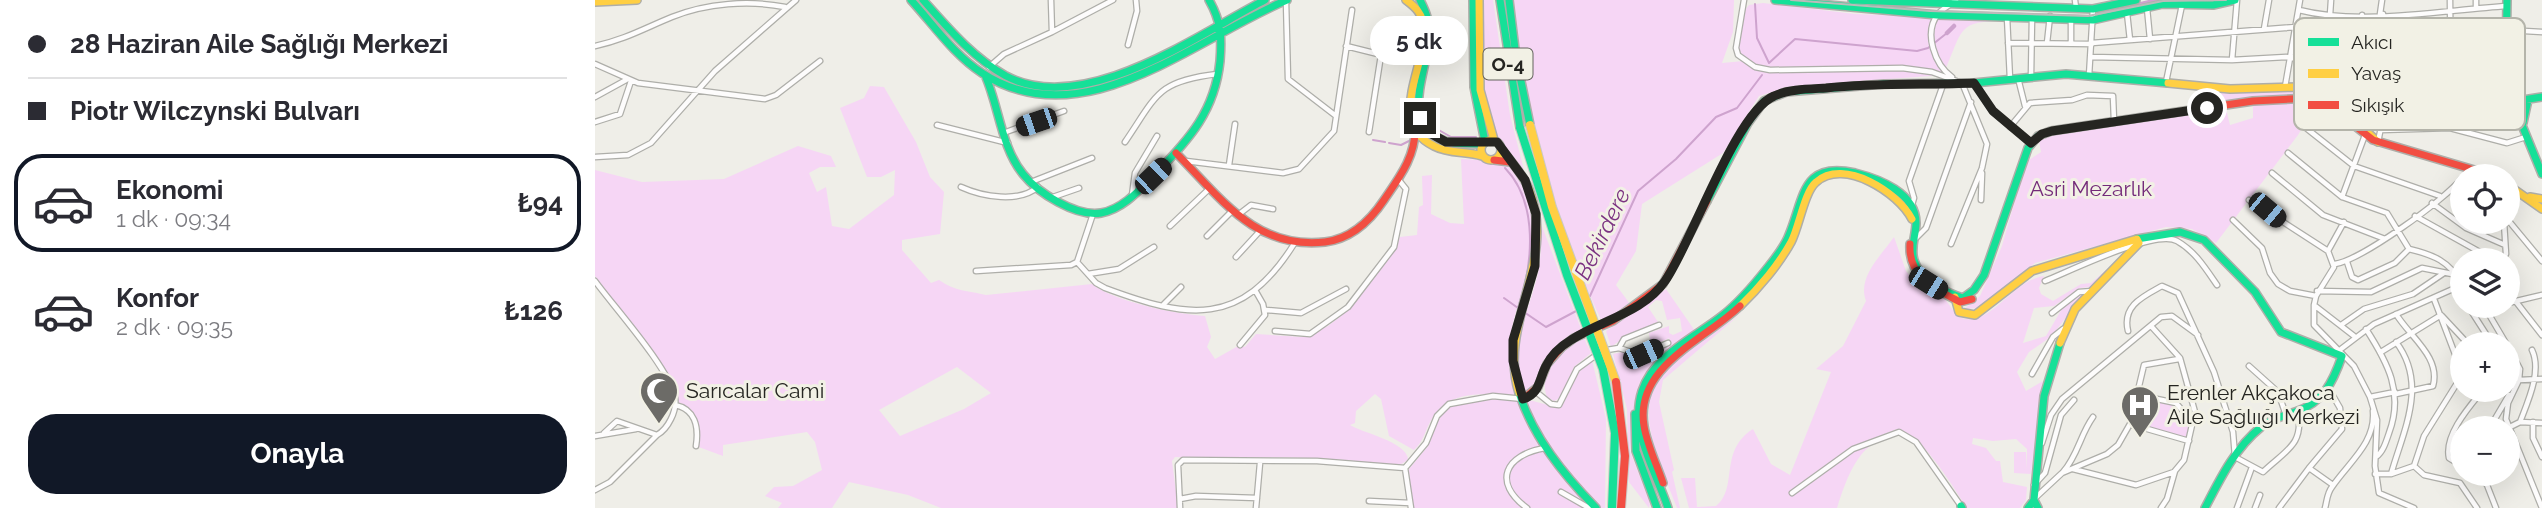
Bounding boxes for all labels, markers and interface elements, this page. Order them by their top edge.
callout: 5 dk [1371,17,1469,66]
legend [2294,18,2525,130]
text: 5 dk [1396,27,1442,54]
text: 28 Haziran Aile Sağlığı Merkezi [70,29,449,59]
text: Akıcı [2351,31,2393,53]
road number: O-4 [1483,48,1532,80]
text: Yavaş [2351,62,2401,84]
route start [2191,92,2223,124]
text: Sıkışık [2351,94,2404,116]
text: Piotr Wilczynski Bulvarı [70,96,360,126]
route end [1404,102,1436,134]
car [1013,105,1060,139]
car [1131,154,1176,198]
map controls [2450,164,2520,486]
button: locate [2450,164,2520,234]
icon: car [32,172,95,235]
text: Ekonomi [116,175,224,205]
park label: Asri Mezarlık [2030,176,2152,201]
water label: Bekirdere [1568,184,1635,284]
text: ₺94 [517,188,563,218]
car [2245,188,2290,232]
text: 1 dk · 09:34 [116,205,231,232]
button: layers [2450,248,2520,318]
car [1905,263,1952,303]
icon: car [32,280,95,343]
text: Konfor [116,283,199,313]
text: ₺126 [504,296,563,326]
text: 2 dk · 09:35 [116,313,233,340]
button: + [2450,332,2520,402]
car [1620,336,1667,372]
mosque icon: Sarıcalar Cami [638,370,680,425]
place label: Sarıcalar Cami [686,378,824,403]
place label: Erenler Akçakoca Aile Sağlıığı Merkezi [2167,380,2360,429]
hospital icon: Erenler Akçakoca Aile Sağlıığı Merkezi [2119,384,2161,439]
button: Onayla [28,414,567,494]
button: − [2450,416,2520,486]

